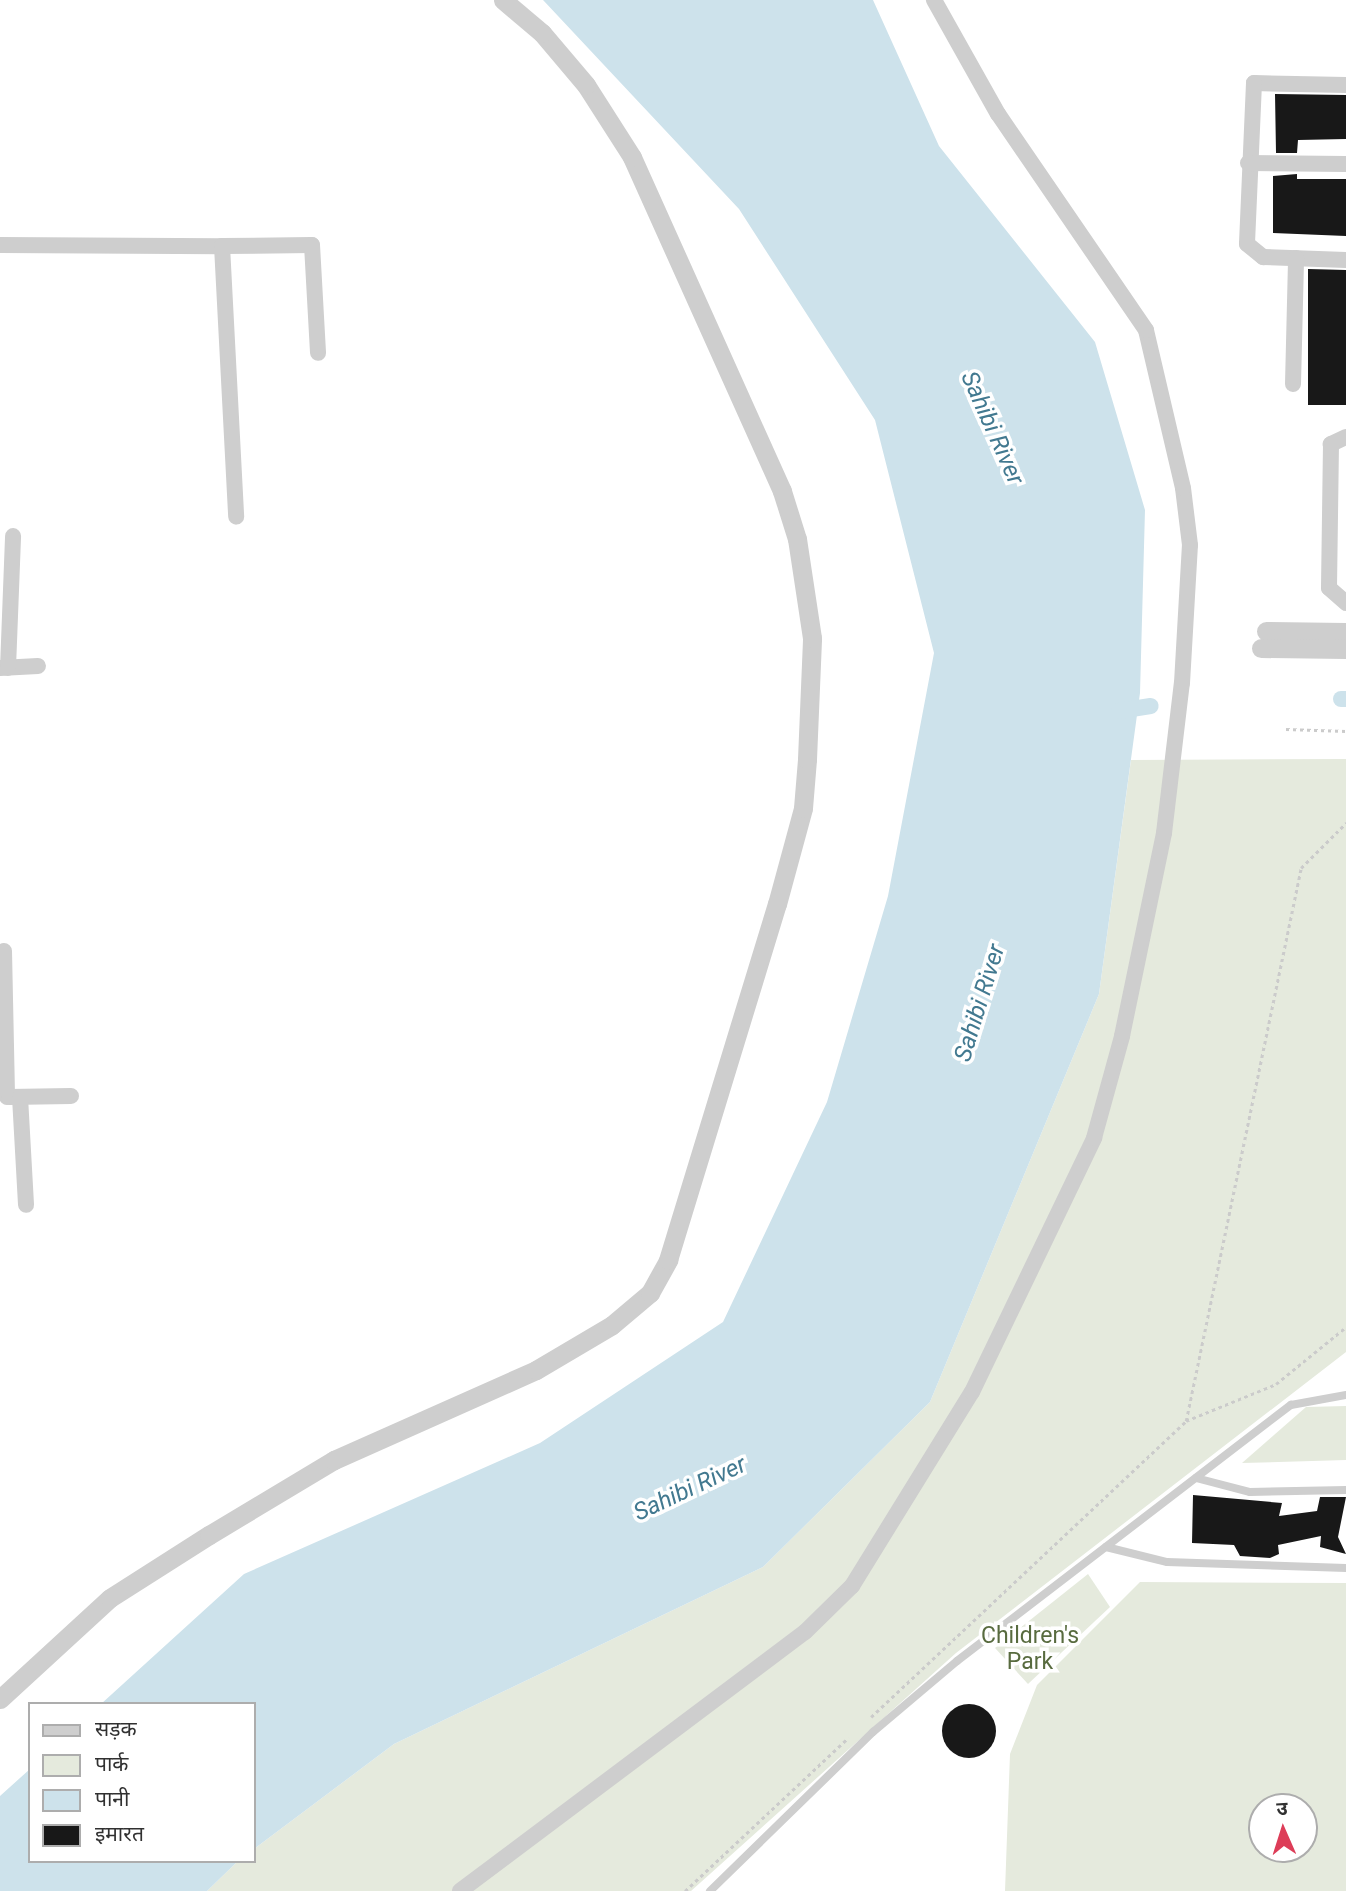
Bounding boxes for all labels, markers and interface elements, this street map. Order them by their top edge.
water label: Sahibi River [954,367,1030,489]
water label: Sahibi River [949,941,1011,1065]
water label: Sahibi River [629,1450,751,1528]
park label: Children's Park [981,1622,1079,1676]
legend [28,1702,256,1863]
text: सड़क [95,1717,137,1741]
text: पार्क [95,1752,129,1776]
text: पानी [95,1787,129,1811]
north arrow [1248,1793,1318,1863]
text: उ [1276,1797,1288,1820]
text: इमारत [95,1822,144,1846]

